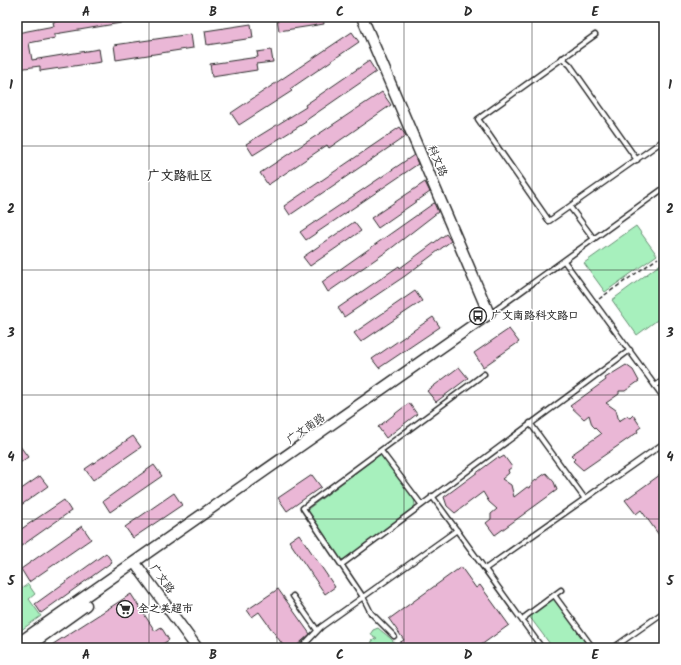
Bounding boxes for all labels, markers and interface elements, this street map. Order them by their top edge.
text: A [82,2,90,23]
text: B [209,2,217,23]
text: C [336,2,344,23]
text: D [464,2,473,23]
text: E [591,2,599,23]
text: 1 [9,75,13,96]
text: 1 [668,75,672,96]
street label: 科文路 [422,142,452,180]
district label: 广文路社区 [147,166,213,187]
text: 2 [7,199,15,220]
text: 2 [666,199,674,220]
bus stop icon: 广文南路科文路口 [468,306,488,326]
place label: 广文南路科文路口 [491,307,579,325]
text: 3 [6,323,15,344]
text: 3 [665,323,674,344]
street label: 广文南路 [283,409,329,449]
text: 4 [7,447,15,468]
text: 4 [666,447,674,468]
street label: 广文路 [145,560,179,598]
text: 5 [7,571,16,592]
text: 5 [666,571,675,592]
supermarket icon: 全之美超市 [115,599,135,619]
place label: 全之美超市 [138,600,193,618]
text: A [82,645,90,665]
text: B [209,645,217,665]
text: C [336,645,344,665]
text: D [464,645,473,665]
text: E [591,645,599,665]

